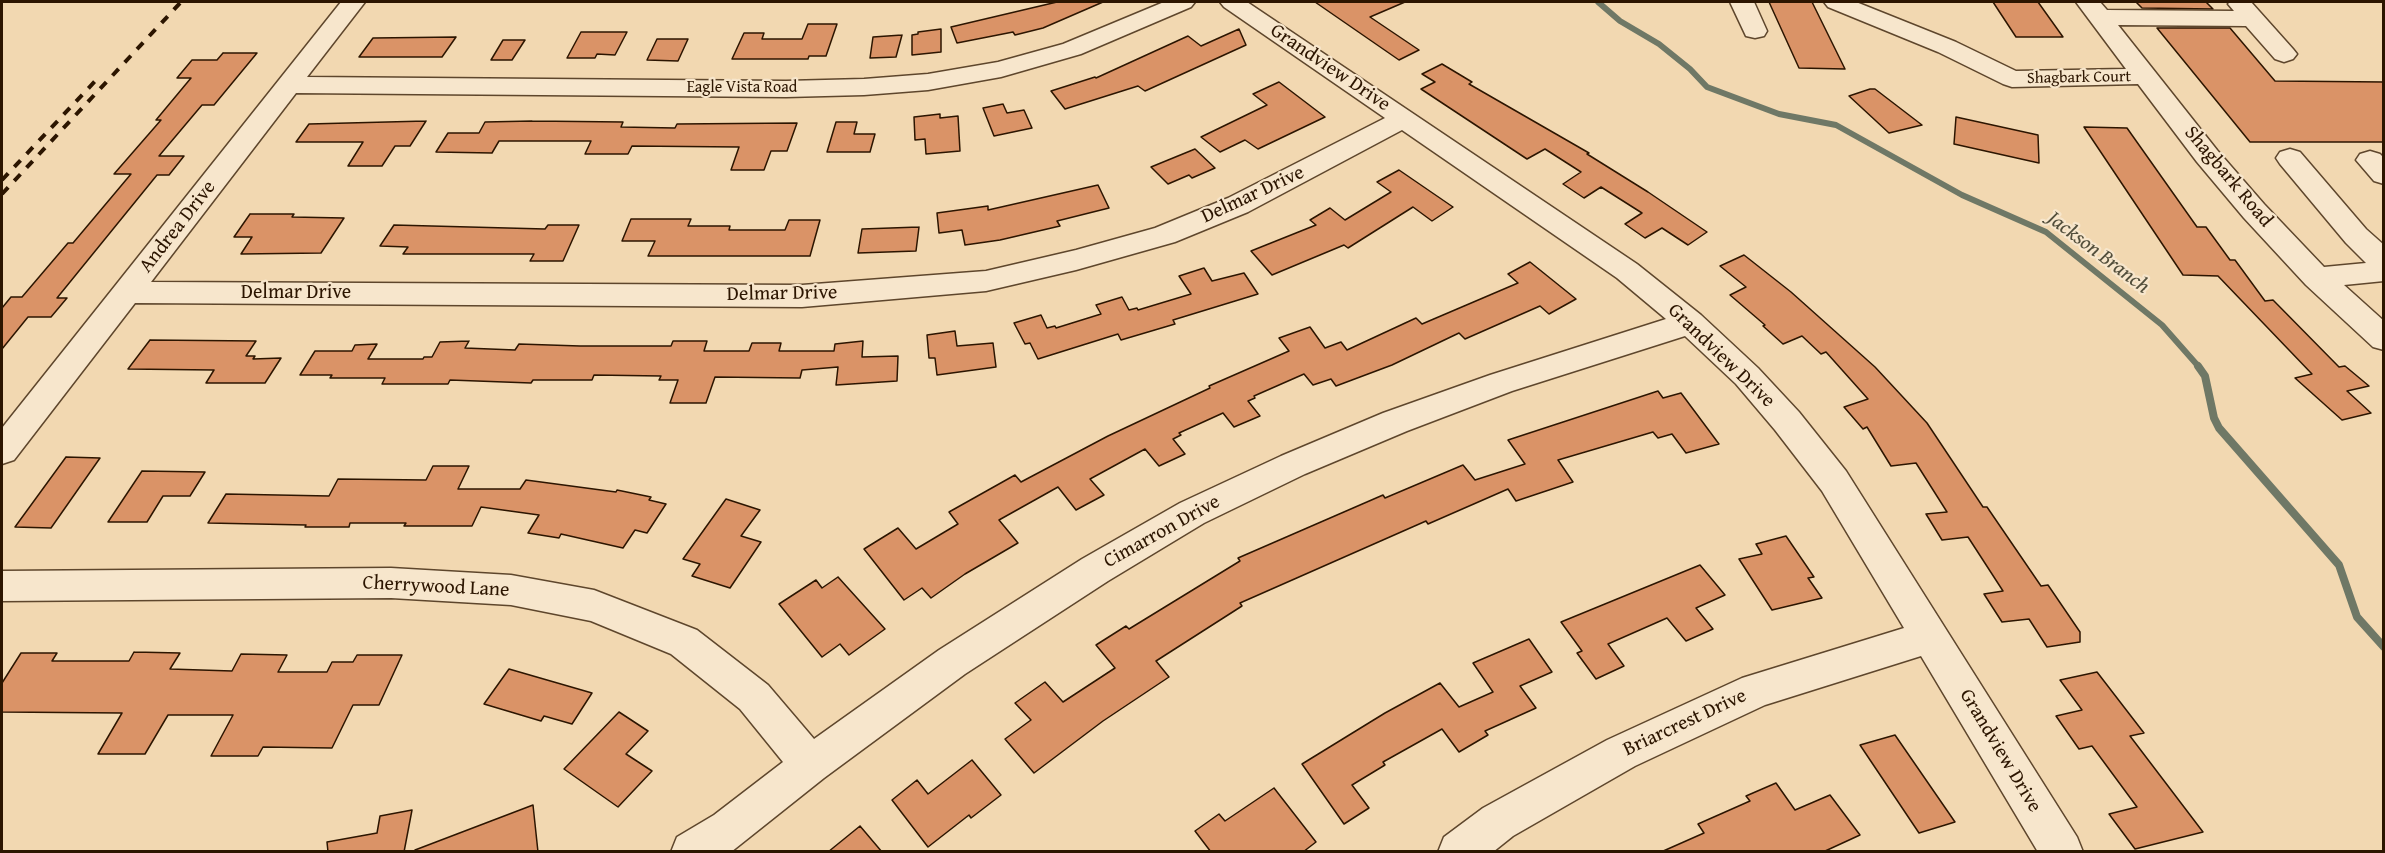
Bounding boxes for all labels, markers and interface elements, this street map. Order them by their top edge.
street label: Grandview Drive [1265,19,1395,117]
street label: Shagbark Court [2027,67,2131,89]
street label: Eagle Vista Road [687,78,797,98]
street label: Shagbark Road [2179,121,2277,233]
street label: Delmar Drive [1198,161,1308,229]
street label: Andrea Drive [135,176,221,278]
water label: Jackson Branch [2042,206,2154,300]
street label: Delmar Drive [241,281,351,305]
street label: Delmar Drive [727,281,837,307]
street label: Grandview Drive [1662,299,1780,413]
street label: Cimarron Drive [1100,490,1224,574]
street label: Cherrywood Lane [362,571,510,603]
street label: Briarcrest Drive [1620,684,1750,762]
street label: Grandview Drive [1954,685,2046,817]

